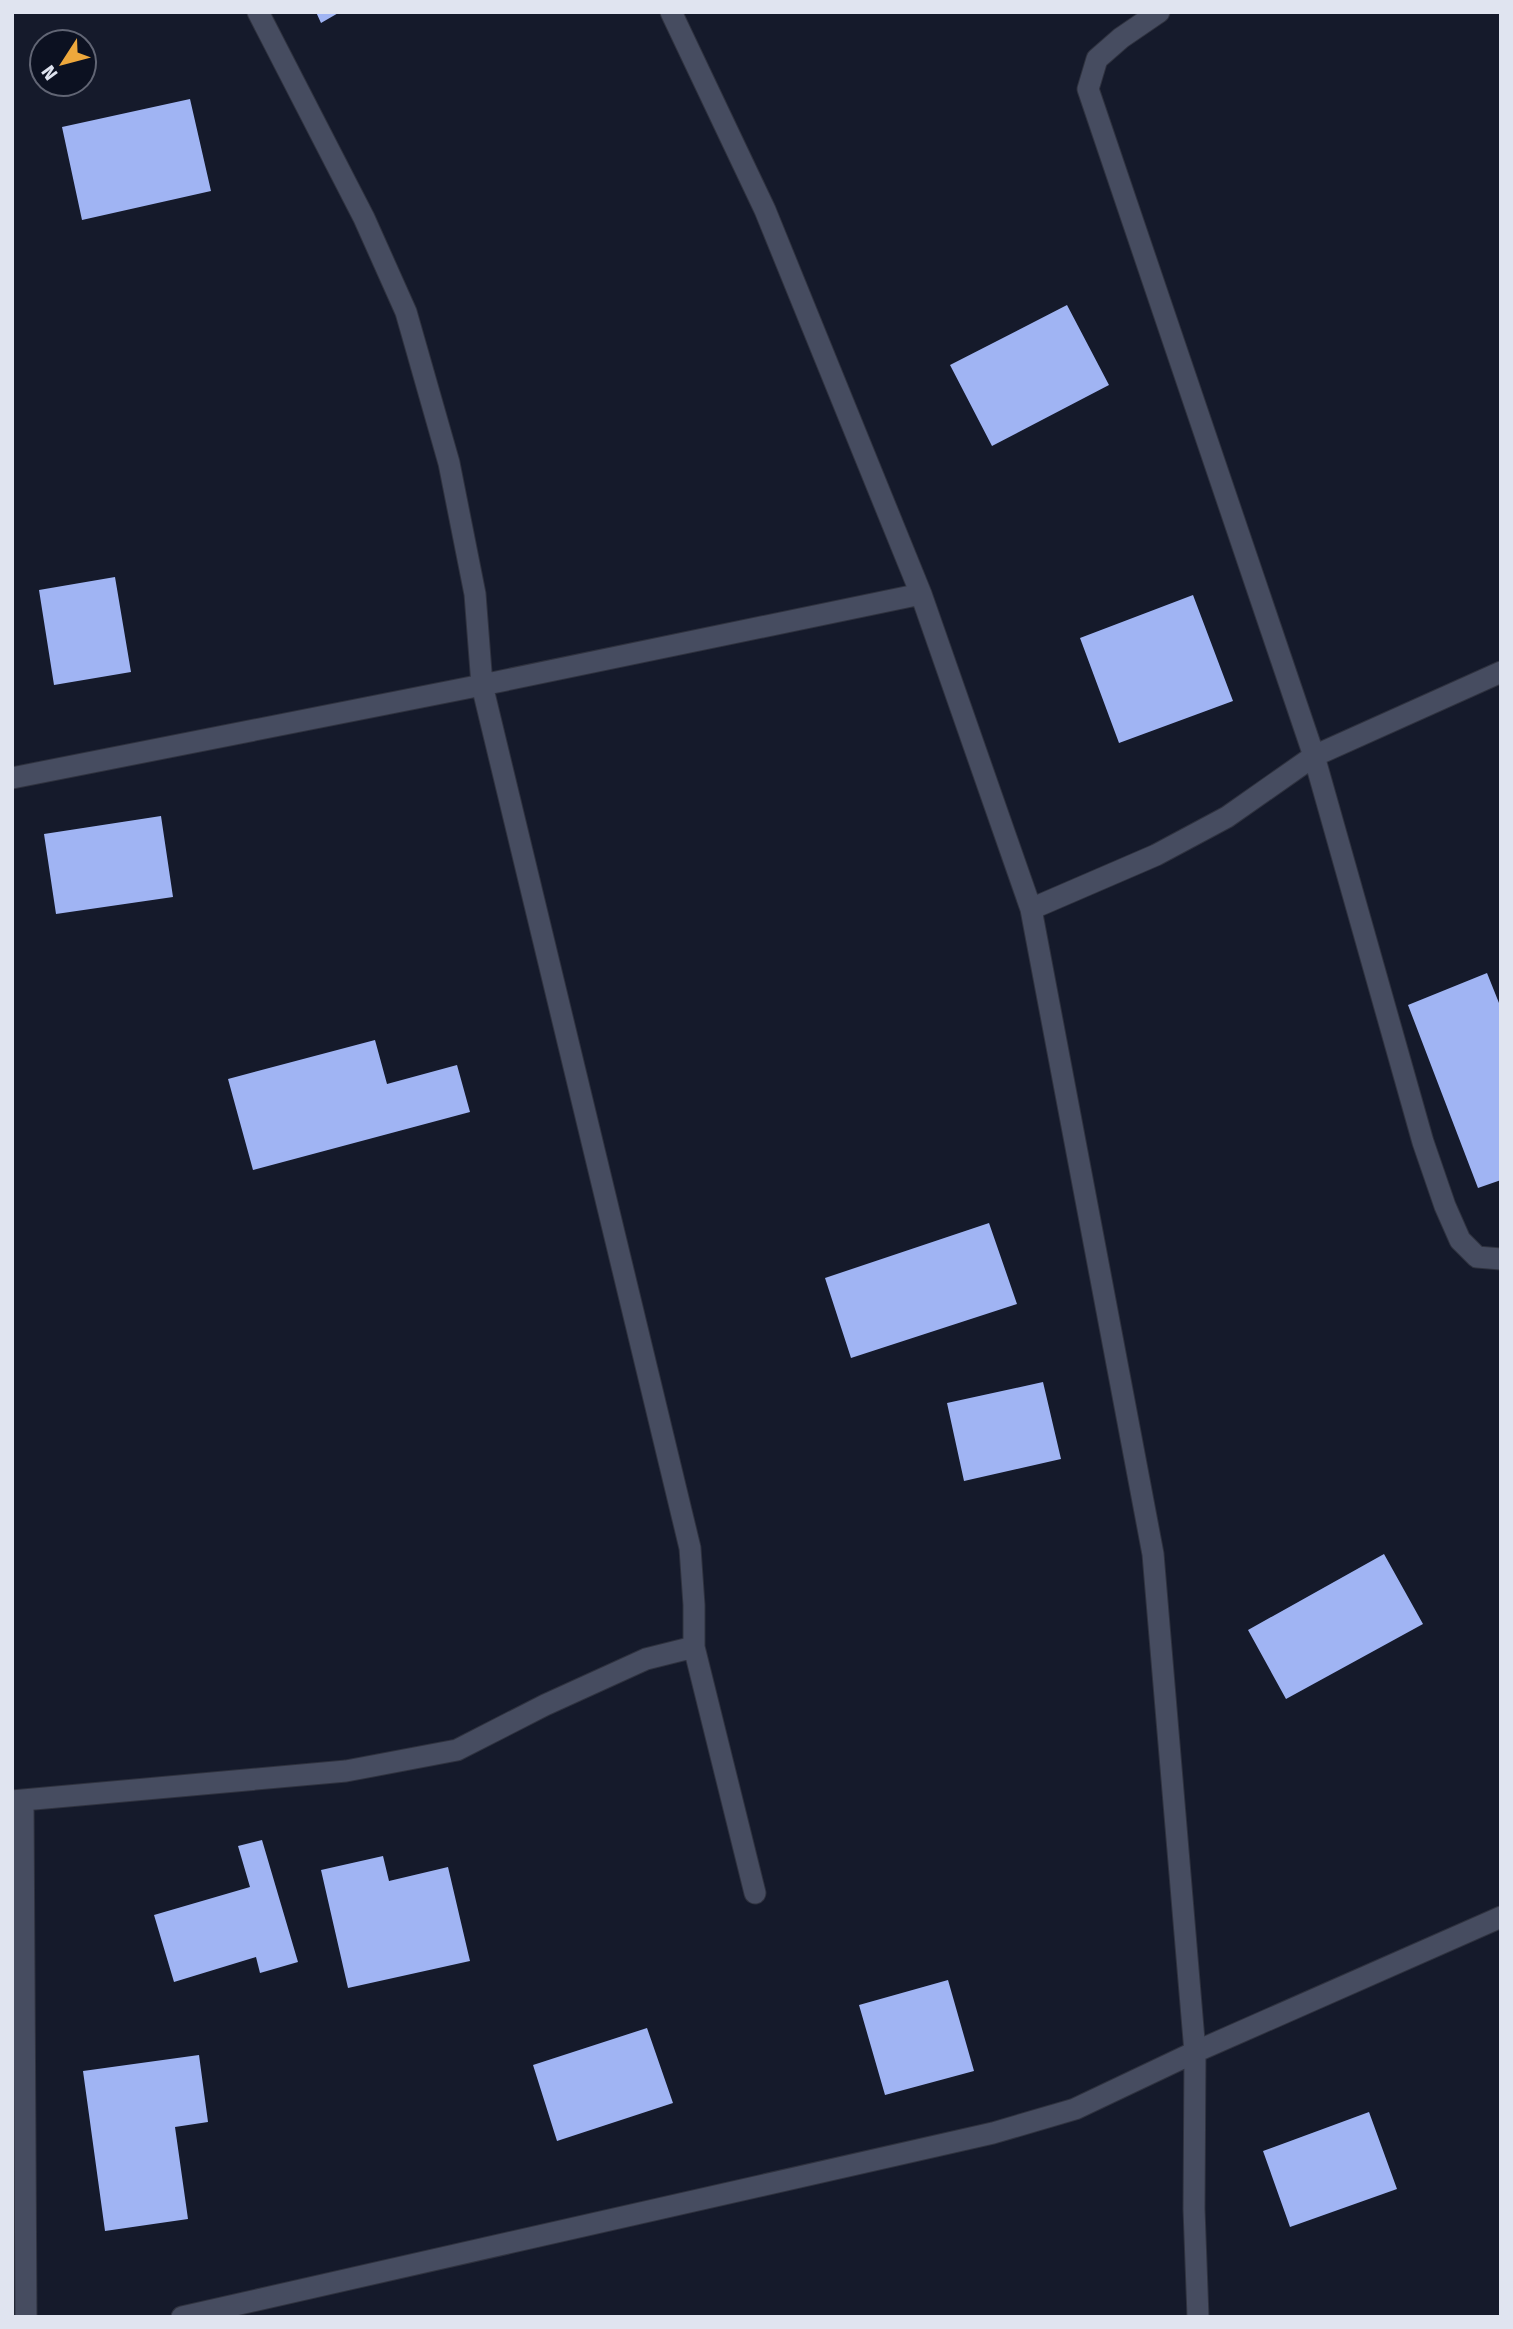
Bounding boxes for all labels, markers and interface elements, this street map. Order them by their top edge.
north arrow [28,28,98,98]
text: N [37,61,63,85]

